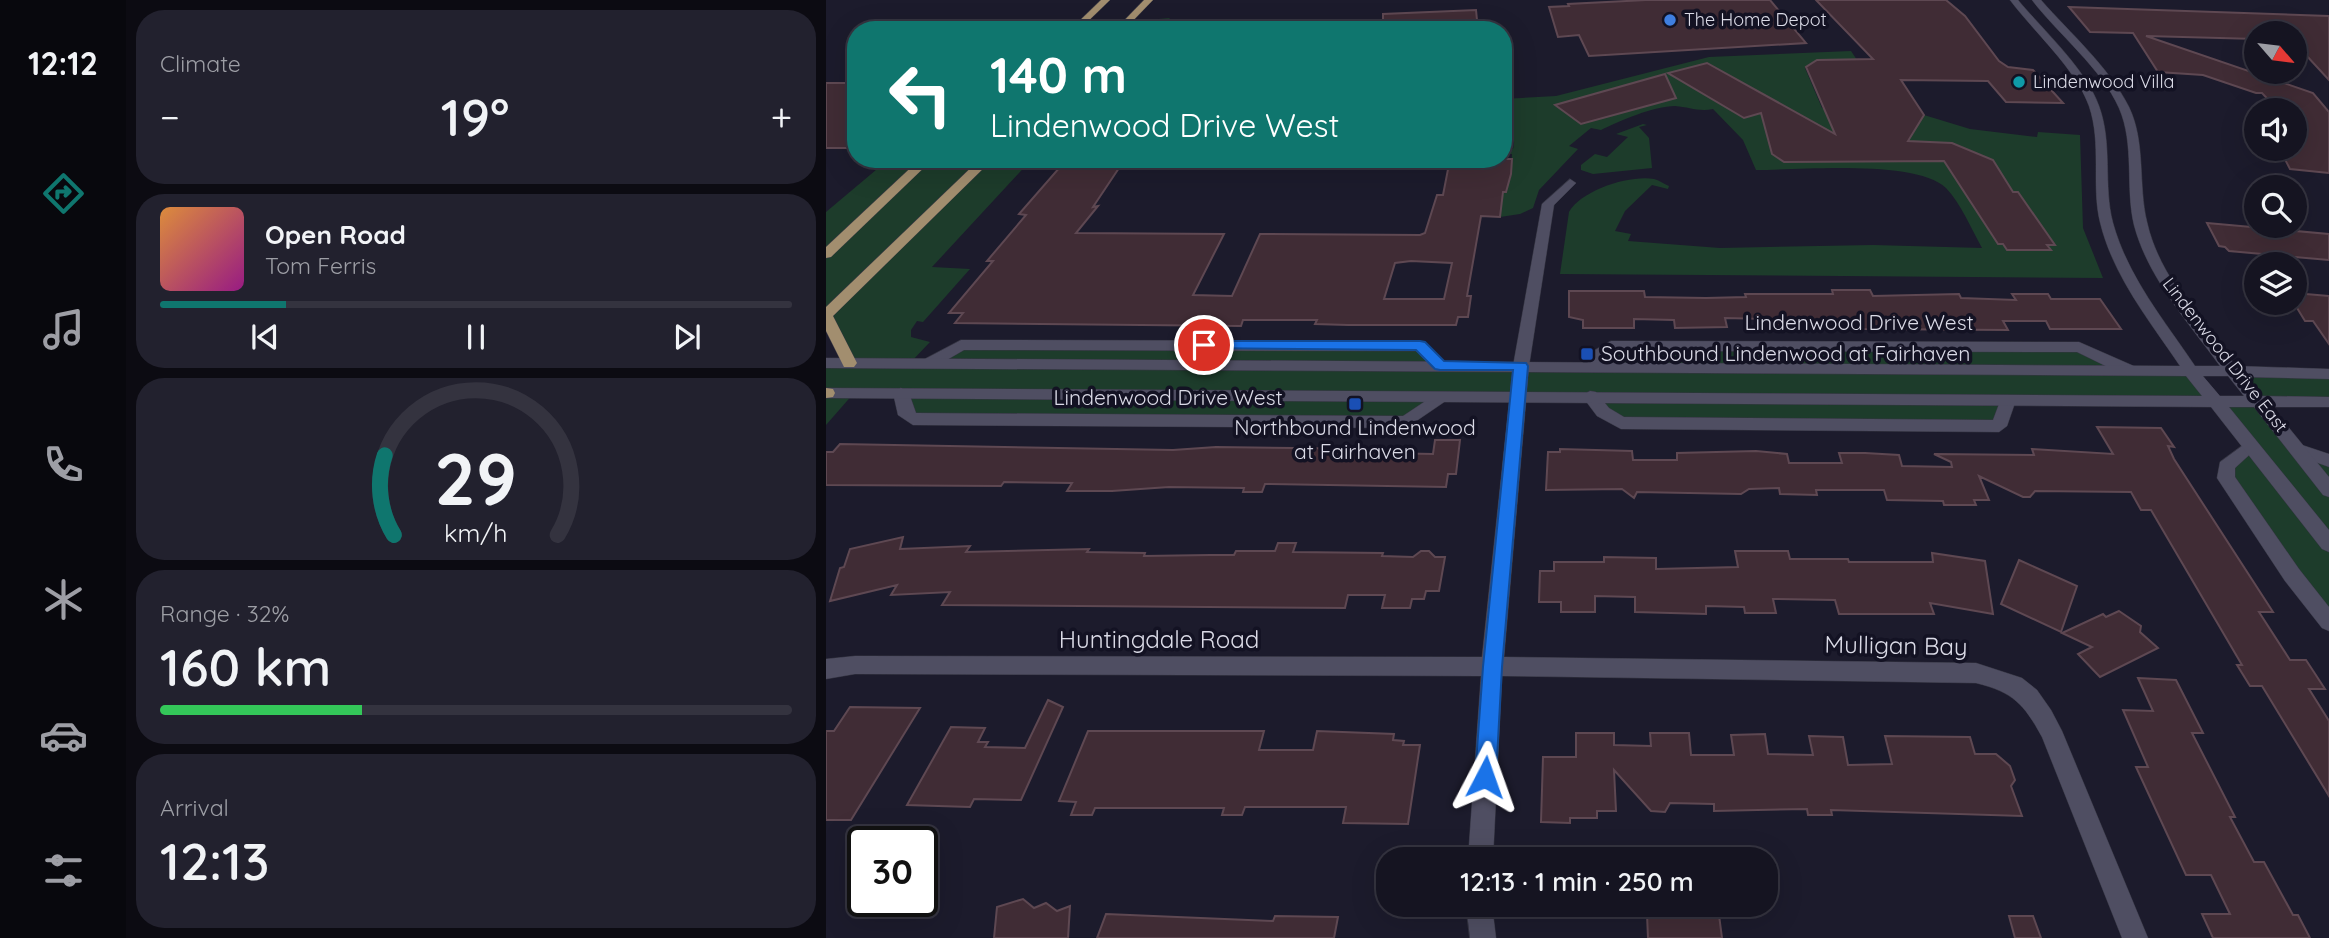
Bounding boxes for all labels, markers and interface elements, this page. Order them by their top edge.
place label: The Home Depot [1684,8,1827,31]
marker: The Home Depot [1662,12,1678,28]
north arrow [2244,21,2306,84]
map controls [2244,21,2307,315]
text: 12:12 [28,43,98,83]
text: 140 m [990,44,1127,105]
text: Climate [160,49,241,78]
icon: left [875,49,966,140]
place label: Lindenwood Villa [2033,70,2174,93]
marker: Lindenwood Villa [2011,74,2027,90]
text: 19° [441,84,510,149]
text: − [160,93,180,141]
text: + [771,93,792,141]
button: sound [2244,98,2307,161]
text: Lindenwood Drive West [990,105,1339,145]
icon: directions [39,169,88,218]
button: search [2244,175,2307,238]
text: Open Road [265,218,406,251]
text: Tom Ferris [265,251,376,280]
button: layers [2244,252,2307,315]
street label: Lindenwood Drive East [2158,273,2293,437]
icon: music [39,305,88,354]
street label: Lindenwood Drive West [1744,309,1974,335]
pin [1174,315,1234,375]
icon: previous [246,318,284,356]
icon: pause [457,318,495,356]
icon: next [668,318,706,356]
icon: arrive [1185,326,1223,364]
place label: Southbound Lindenwood at Fairhaven [1601,340,1970,366]
marker: Southbound Lindenwood at Fairhaven [1579,346,1595,362]
street label: Lindenwood Drive West [1053,384,1283,410]
marker: Northbound Lindenwood at Fairhaven [1347,396,1363,412]
place label: Northbound Lindenwood at Fairhaven [1234,414,1476,464]
text: 29 [435,432,517,523]
icon: phone [39,440,88,489]
text: km/h [444,517,508,548]
icon: climate [39,575,88,624]
text: Range · 32% [160,599,289,628]
street label: Huntingdale Road [1059,624,1259,654]
street label: Mulligan Bay [1824,629,1968,661]
text: 160 km [160,634,331,699]
icon: car [39,711,88,760]
position arrow [1448,740,1522,814]
text: Arrival [160,793,229,822]
speed limit sign: 30 [847,826,938,917]
text: 12:13 [160,828,270,893]
icon: filters [39,846,88,895]
text: 12:13 · 1 min · 250 m [1460,865,1694,898]

